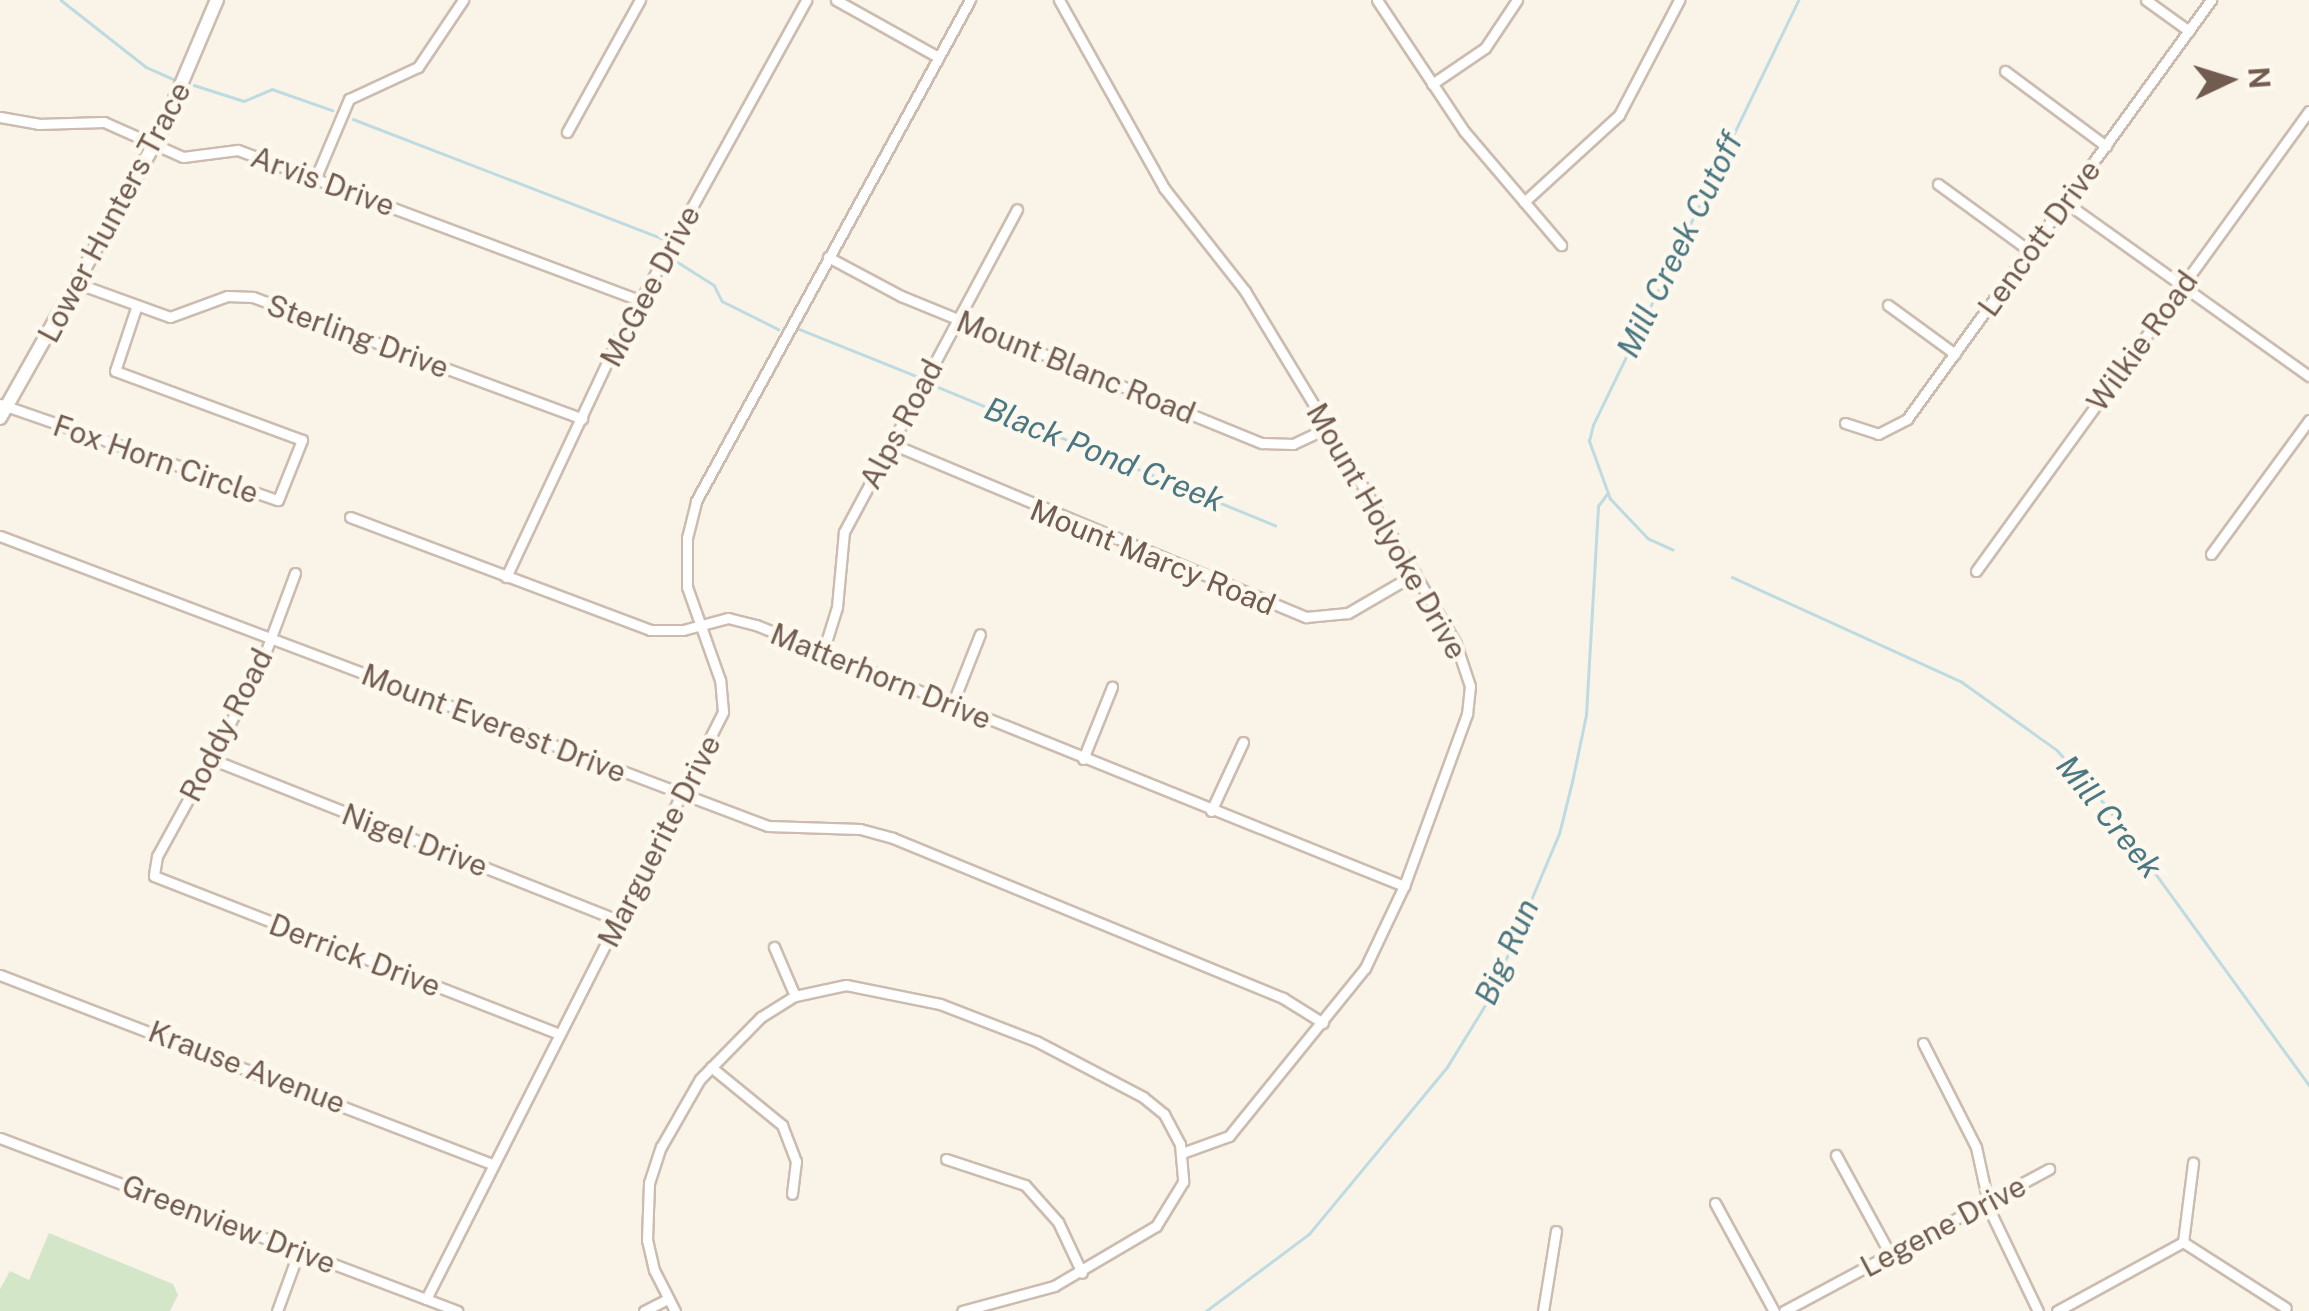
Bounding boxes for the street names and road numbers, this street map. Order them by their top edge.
street label: Lower Hunters Trace [30,76,198,348]
street label: Arvis Drive [246,138,400,224]
street label: Lencott Drive [1970,153,2108,323]
street label: McGee Drive [592,199,708,373]
street label: Wilkie Road [2079,264,2205,418]
street label: Sterling Drive [262,286,454,386]
street label: Mount Blanc Road [951,303,1201,431]
street label: Alps Road [852,353,950,495]
street label: Mount Holyoke Drive [1299,397,1475,665]
street label: Fox Horn Circle [49,407,263,511]
street label: Mount Marcy Road [1025,491,1281,623]
street label: Matterhorn Drive [765,615,997,737]
street label: Roddy Road [172,642,280,808]
street label: Mount Everest Drive [357,656,631,790]
street label: Marguerite Drive [590,729,728,953]
street label: Nigel Drive [337,796,493,884]
street label: Derrick Drive [264,906,446,1004]
street label: Krause Avenue [143,1013,351,1121]
street label: Greenview Drive [117,1167,341,1281]
street label: Legene Drive [1854,1167,2032,1285]

